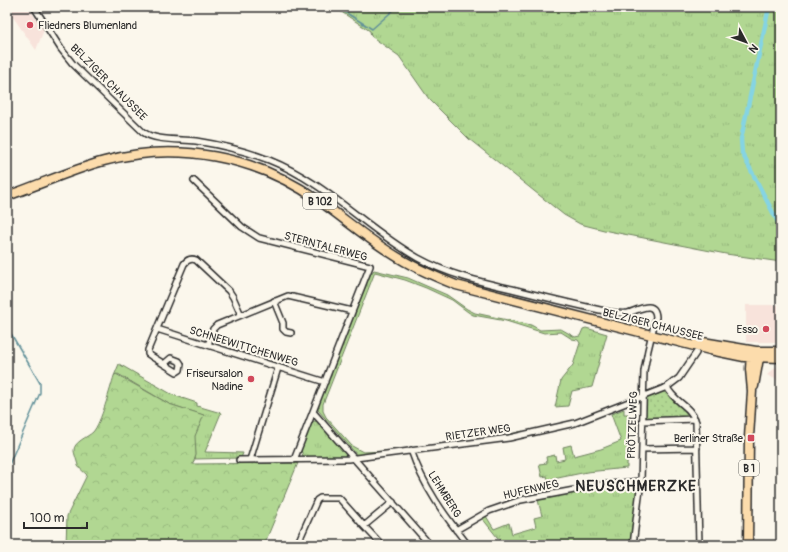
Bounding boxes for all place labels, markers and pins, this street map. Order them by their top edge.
place label: Fliedners Blumenland [38,19,137,32]
marker: Fliedners Blumenland [25,20,35,30]
place label: Esso [737,323,758,336]
marker: Esso [761,324,771,334]
place label: Friseursalon Nadine [186,367,244,393]
marker: Friseursalon Nadine [246,374,256,384]
place label: Berliner Straße [674,432,744,445]
marker: Berliner Straße [746,433,756,443]

